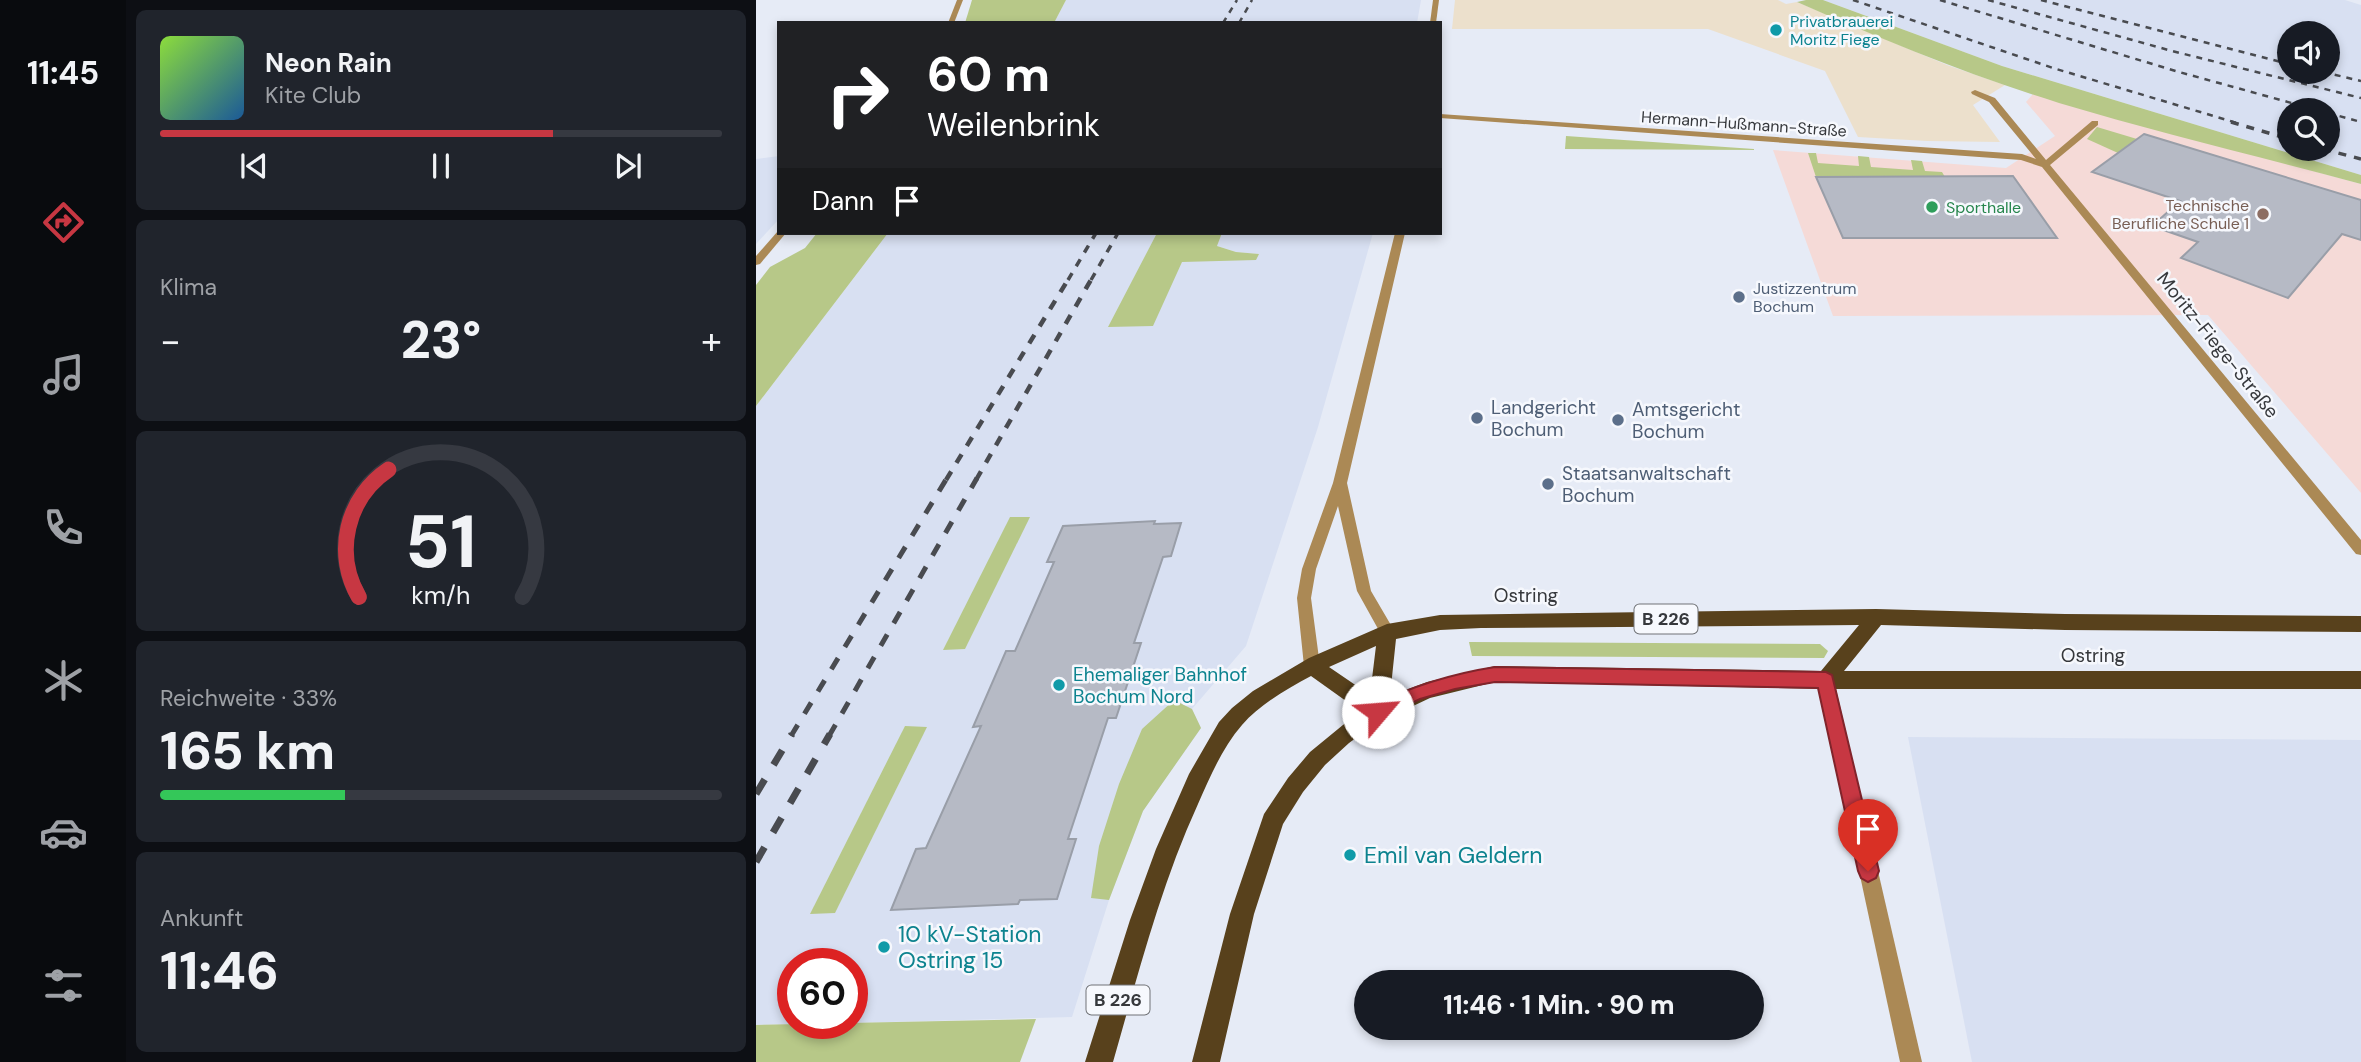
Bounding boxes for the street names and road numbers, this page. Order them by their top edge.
street label: Hermann-Hußmann-Straße [1640,106,1848,142]
street label: Moritz-Fiege-Straße [2151,267,2285,423]
street label: Ostring [1494,583,1559,608]
road number: B 226 [1634,604,1698,634]
street label: Ostring [2061,643,2126,668]
road number: B 226 [1086,986,1150,1015]

